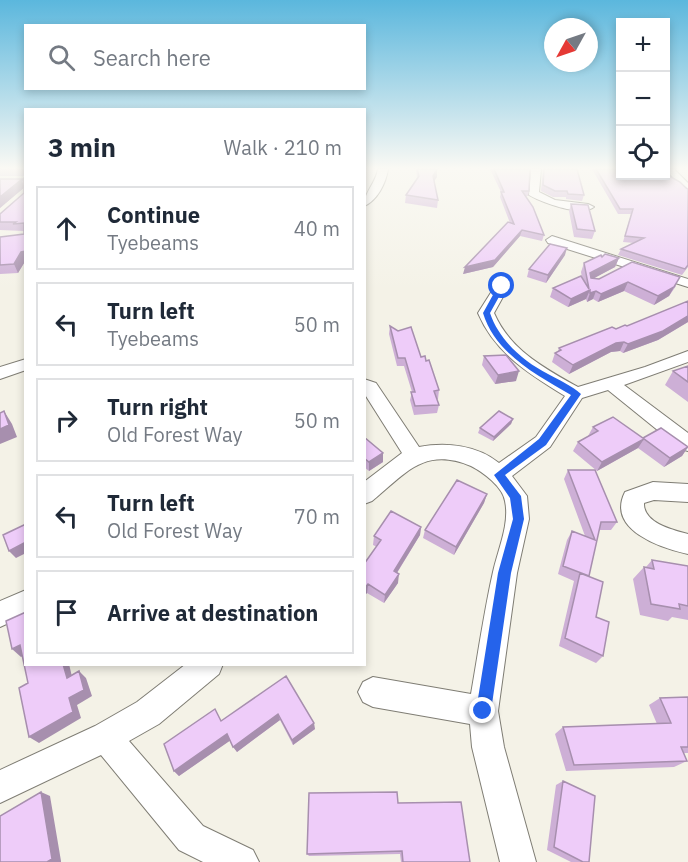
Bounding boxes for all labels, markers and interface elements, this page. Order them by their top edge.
north arrow [544,18,598,72]
map controls [616,18,670,180]
button: + [616,18,670,72]
search box [24,24,366,90]
icon: search [45,41,78,74]
text: Search here [93,43,211,72]
button: − [616,72,670,126]
button: locate [616,126,670,180]
text: 3 min [48,130,116,164]
text: Walk · 210 m [224,134,342,161]
text: Continue [107,200,200,229]
icon: ahead [50,212,83,245]
text: 40 m [294,215,340,242]
text: Tyebeams [107,229,199,256]
route start [488,272,514,298]
text: Turn left [107,296,195,325]
icon: left [50,308,83,341]
text: 50 m [294,311,340,338]
text: Tyebeams [107,325,199,352]
text: Turn right [107,392,208,421]
icon: right [50,404,83,437]
text: 50 m [294,407,340,434]
text: Old Forest Way [107,421,243,448]
text: Turn left [107,488,195,517]
icon: left [50,500,83,533]
text: 70 m [294,503,340,530]
text: Old Forest Way [107,517,243,544]
icon: arrive [50,596,83,629]
text: Arrive at destination [107,598,318,627]
route end [469,697,495,723]

